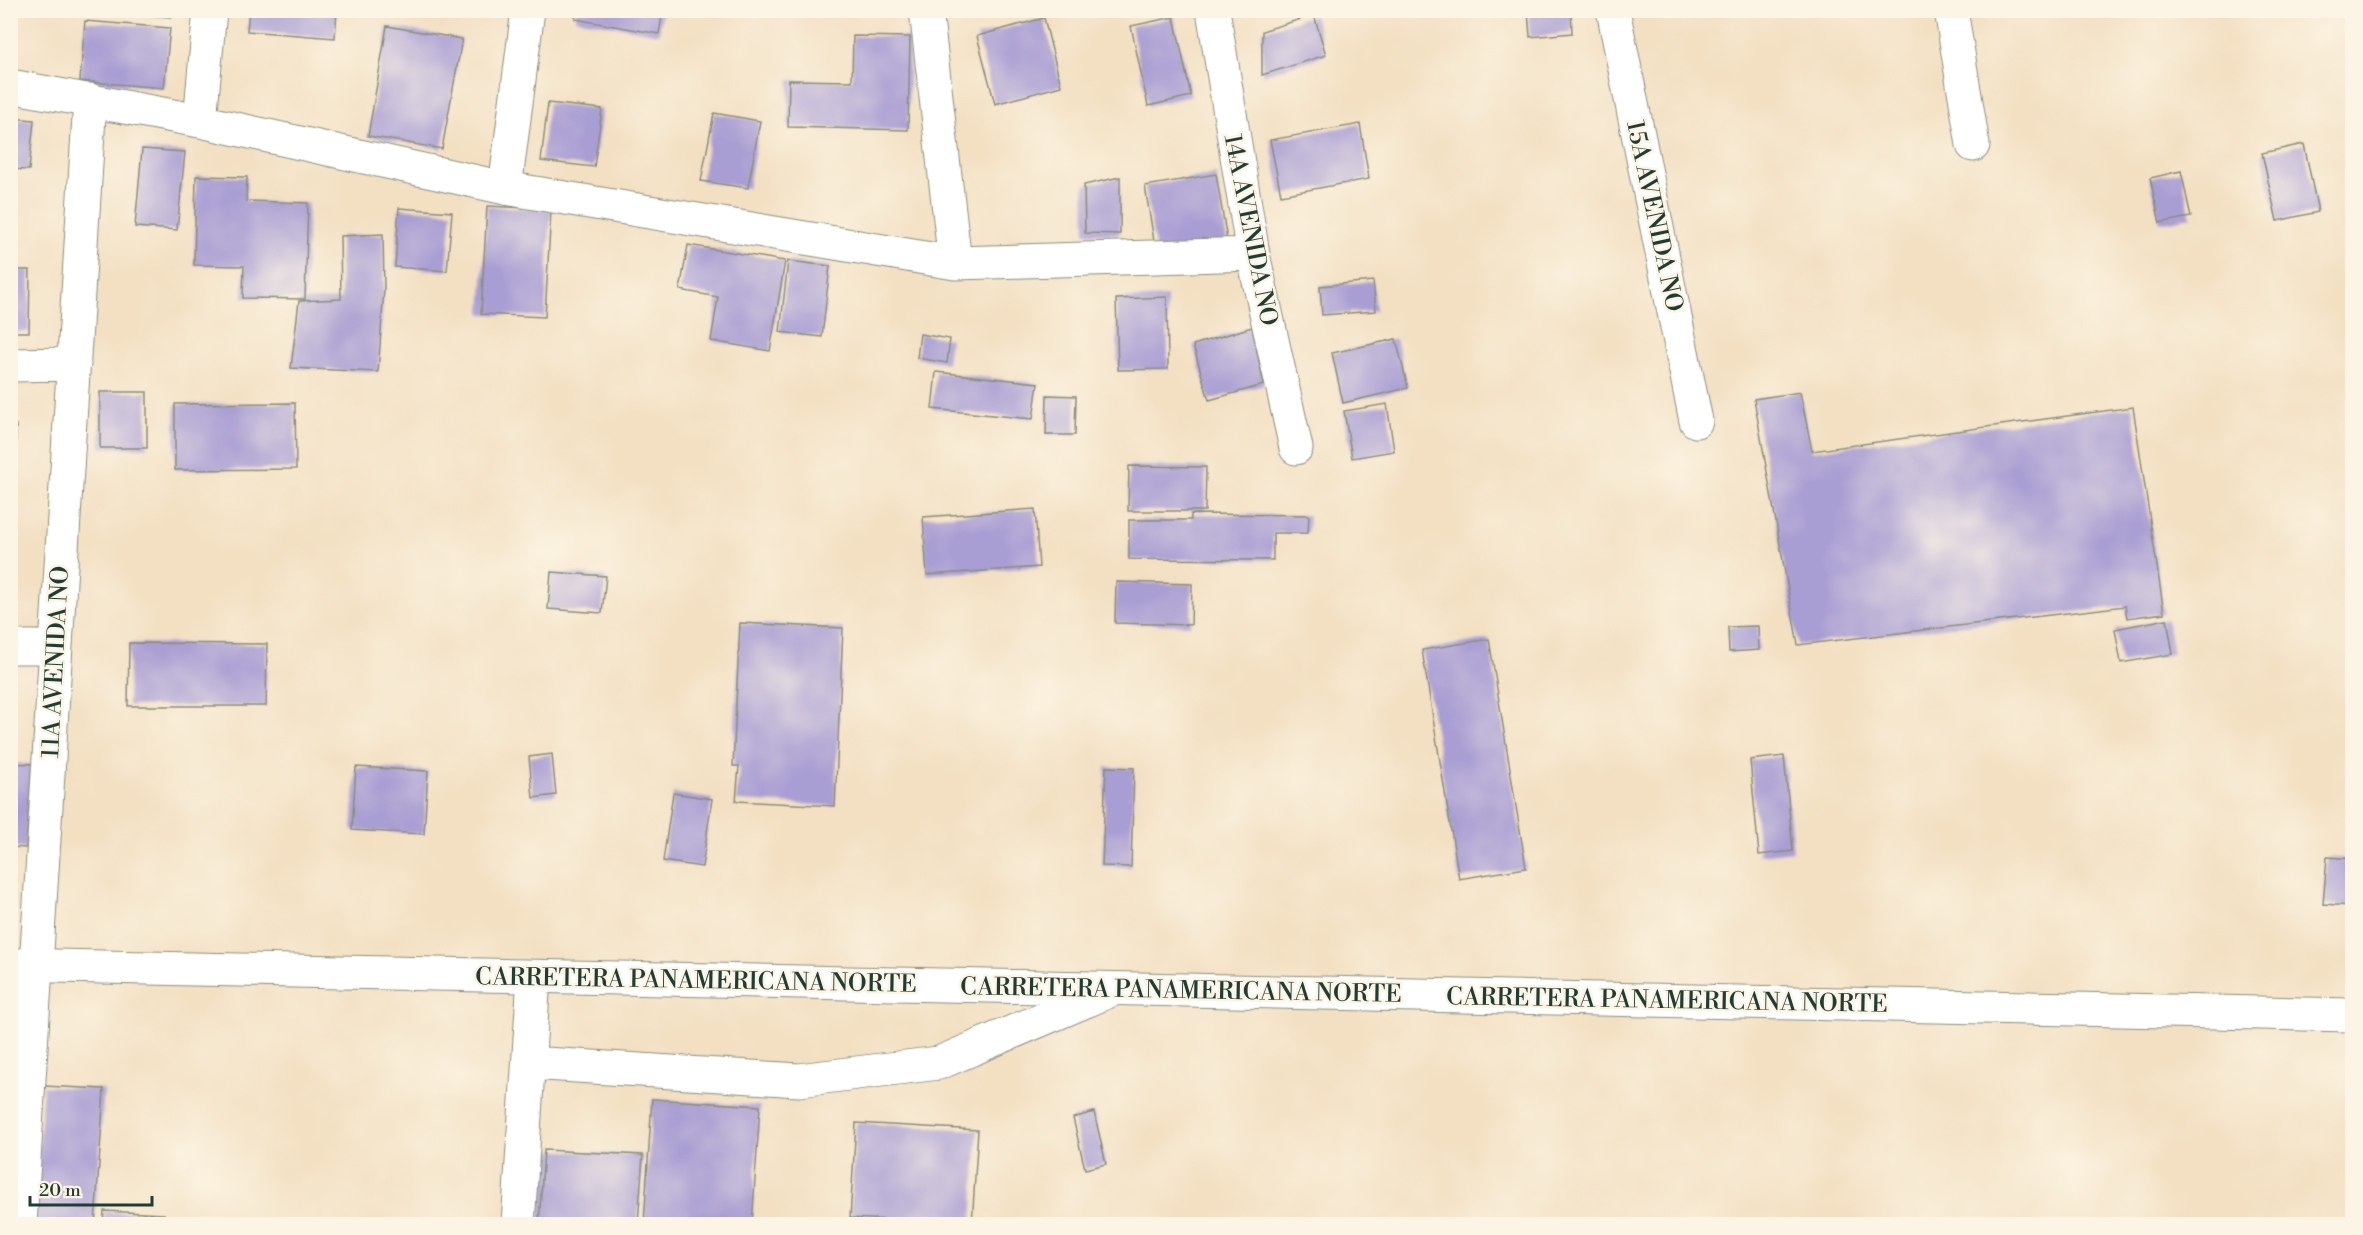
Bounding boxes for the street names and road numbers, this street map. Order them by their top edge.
street label: 15A AVENIDA NO [1619,118,1689,314]
street label: 14A AVENIDA NO [1217,132,1283,329]
street label: 11A AVENIDA NO [36,565,76,759]
street label: CARRETERA PANAMERICANA NORTE [475,962,917,1000]
street label: CARRETERA PANAMERICANA NORTE [960,972,1402,1010]
street label: CARRETERA PANAMERICANA NORTE [1446,982,1888,1020]

